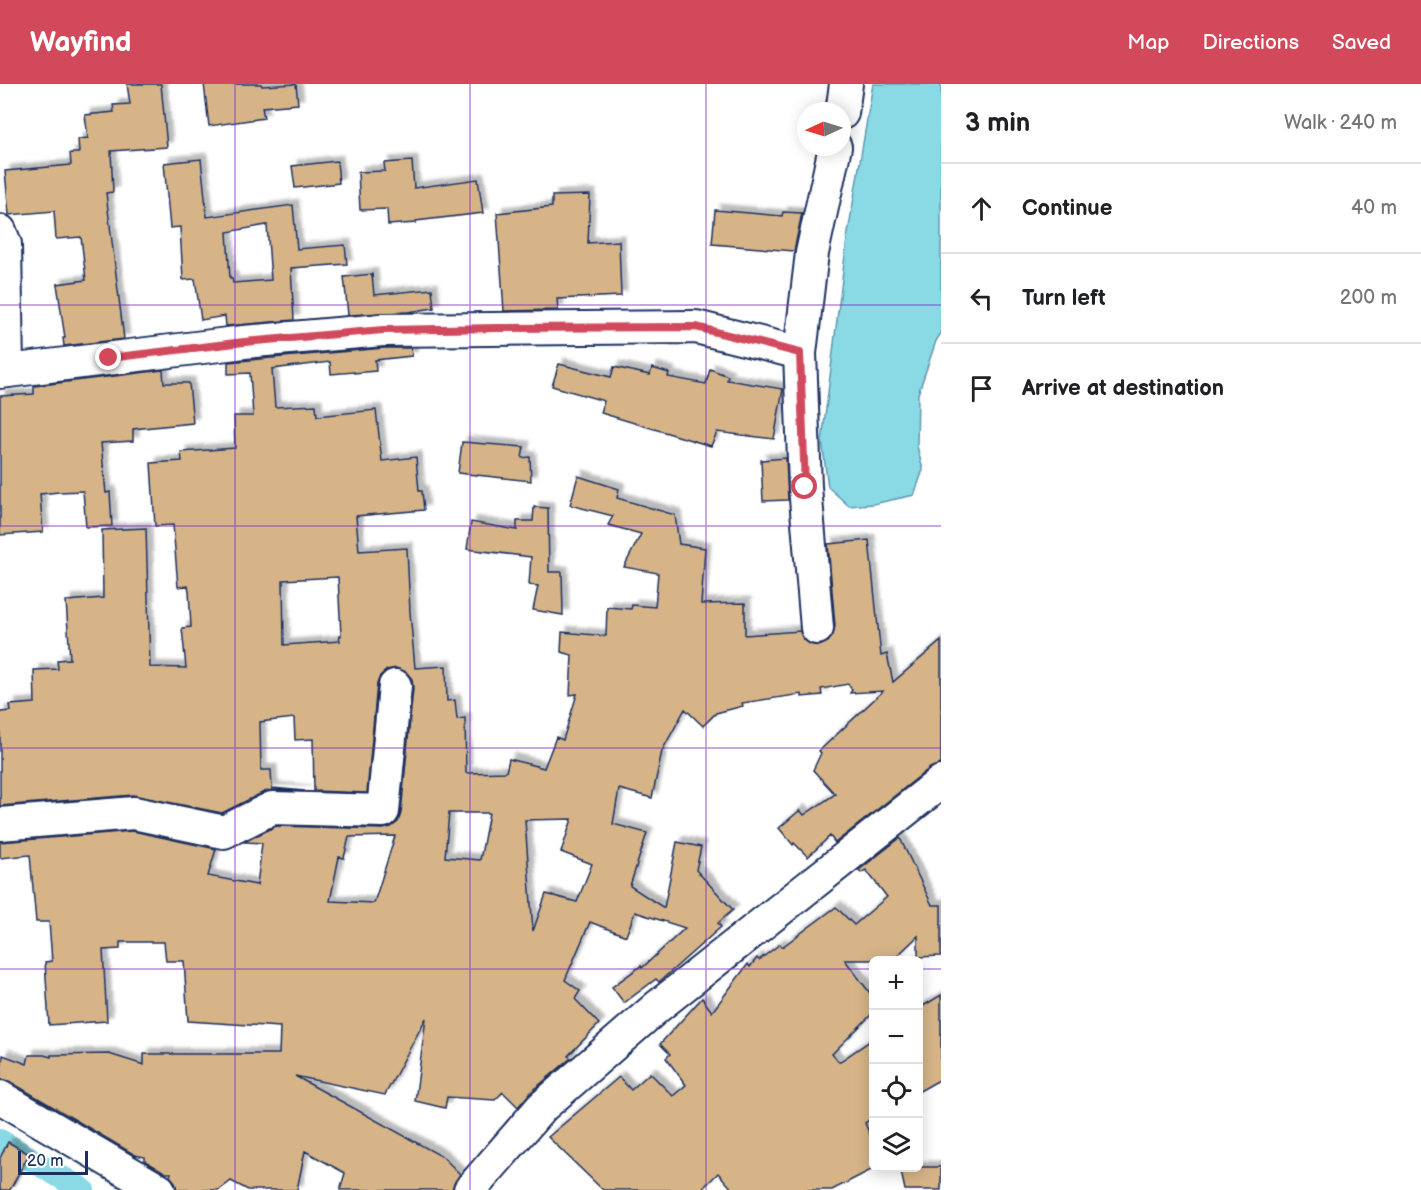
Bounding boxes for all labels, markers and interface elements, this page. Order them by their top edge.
text: Wayfind [30,26,131,59]
text: Map [1127,30,1170,55]
text: Directions [1203,30,1299,55]
text: Saved [1332,30,1391,55]
north arrow [797,102,851,156]
text: 3 min [965,108,1030,139]
text: Walk · 240 m [1284,111,1397,135]
icon: ahead [965,192,998,225]
text: Continue [1022,195,1112,222]
text: 40 m [1351,196,1397,220]
icon: left [965,282,998,315]
text: Turn left [1022,285,1106,312]
text: 200 m [1340,286,1397,310]
route end [95,344,121,370]
icon: arrive [965,372,998,405]
text: Arrive at destination [1022,375,1224,402]
route start [791,473,817,499]
map controls [869,956,923,1172]
button: + [869,956,923,1010]
button: − [869,1010,923,1064]
button: locate [869,1064,923,1118]
button: layers [869,1118,923,1172]
scale bar [18,1148,88,1176]
text: 20 m [27,1152,63,1171]

